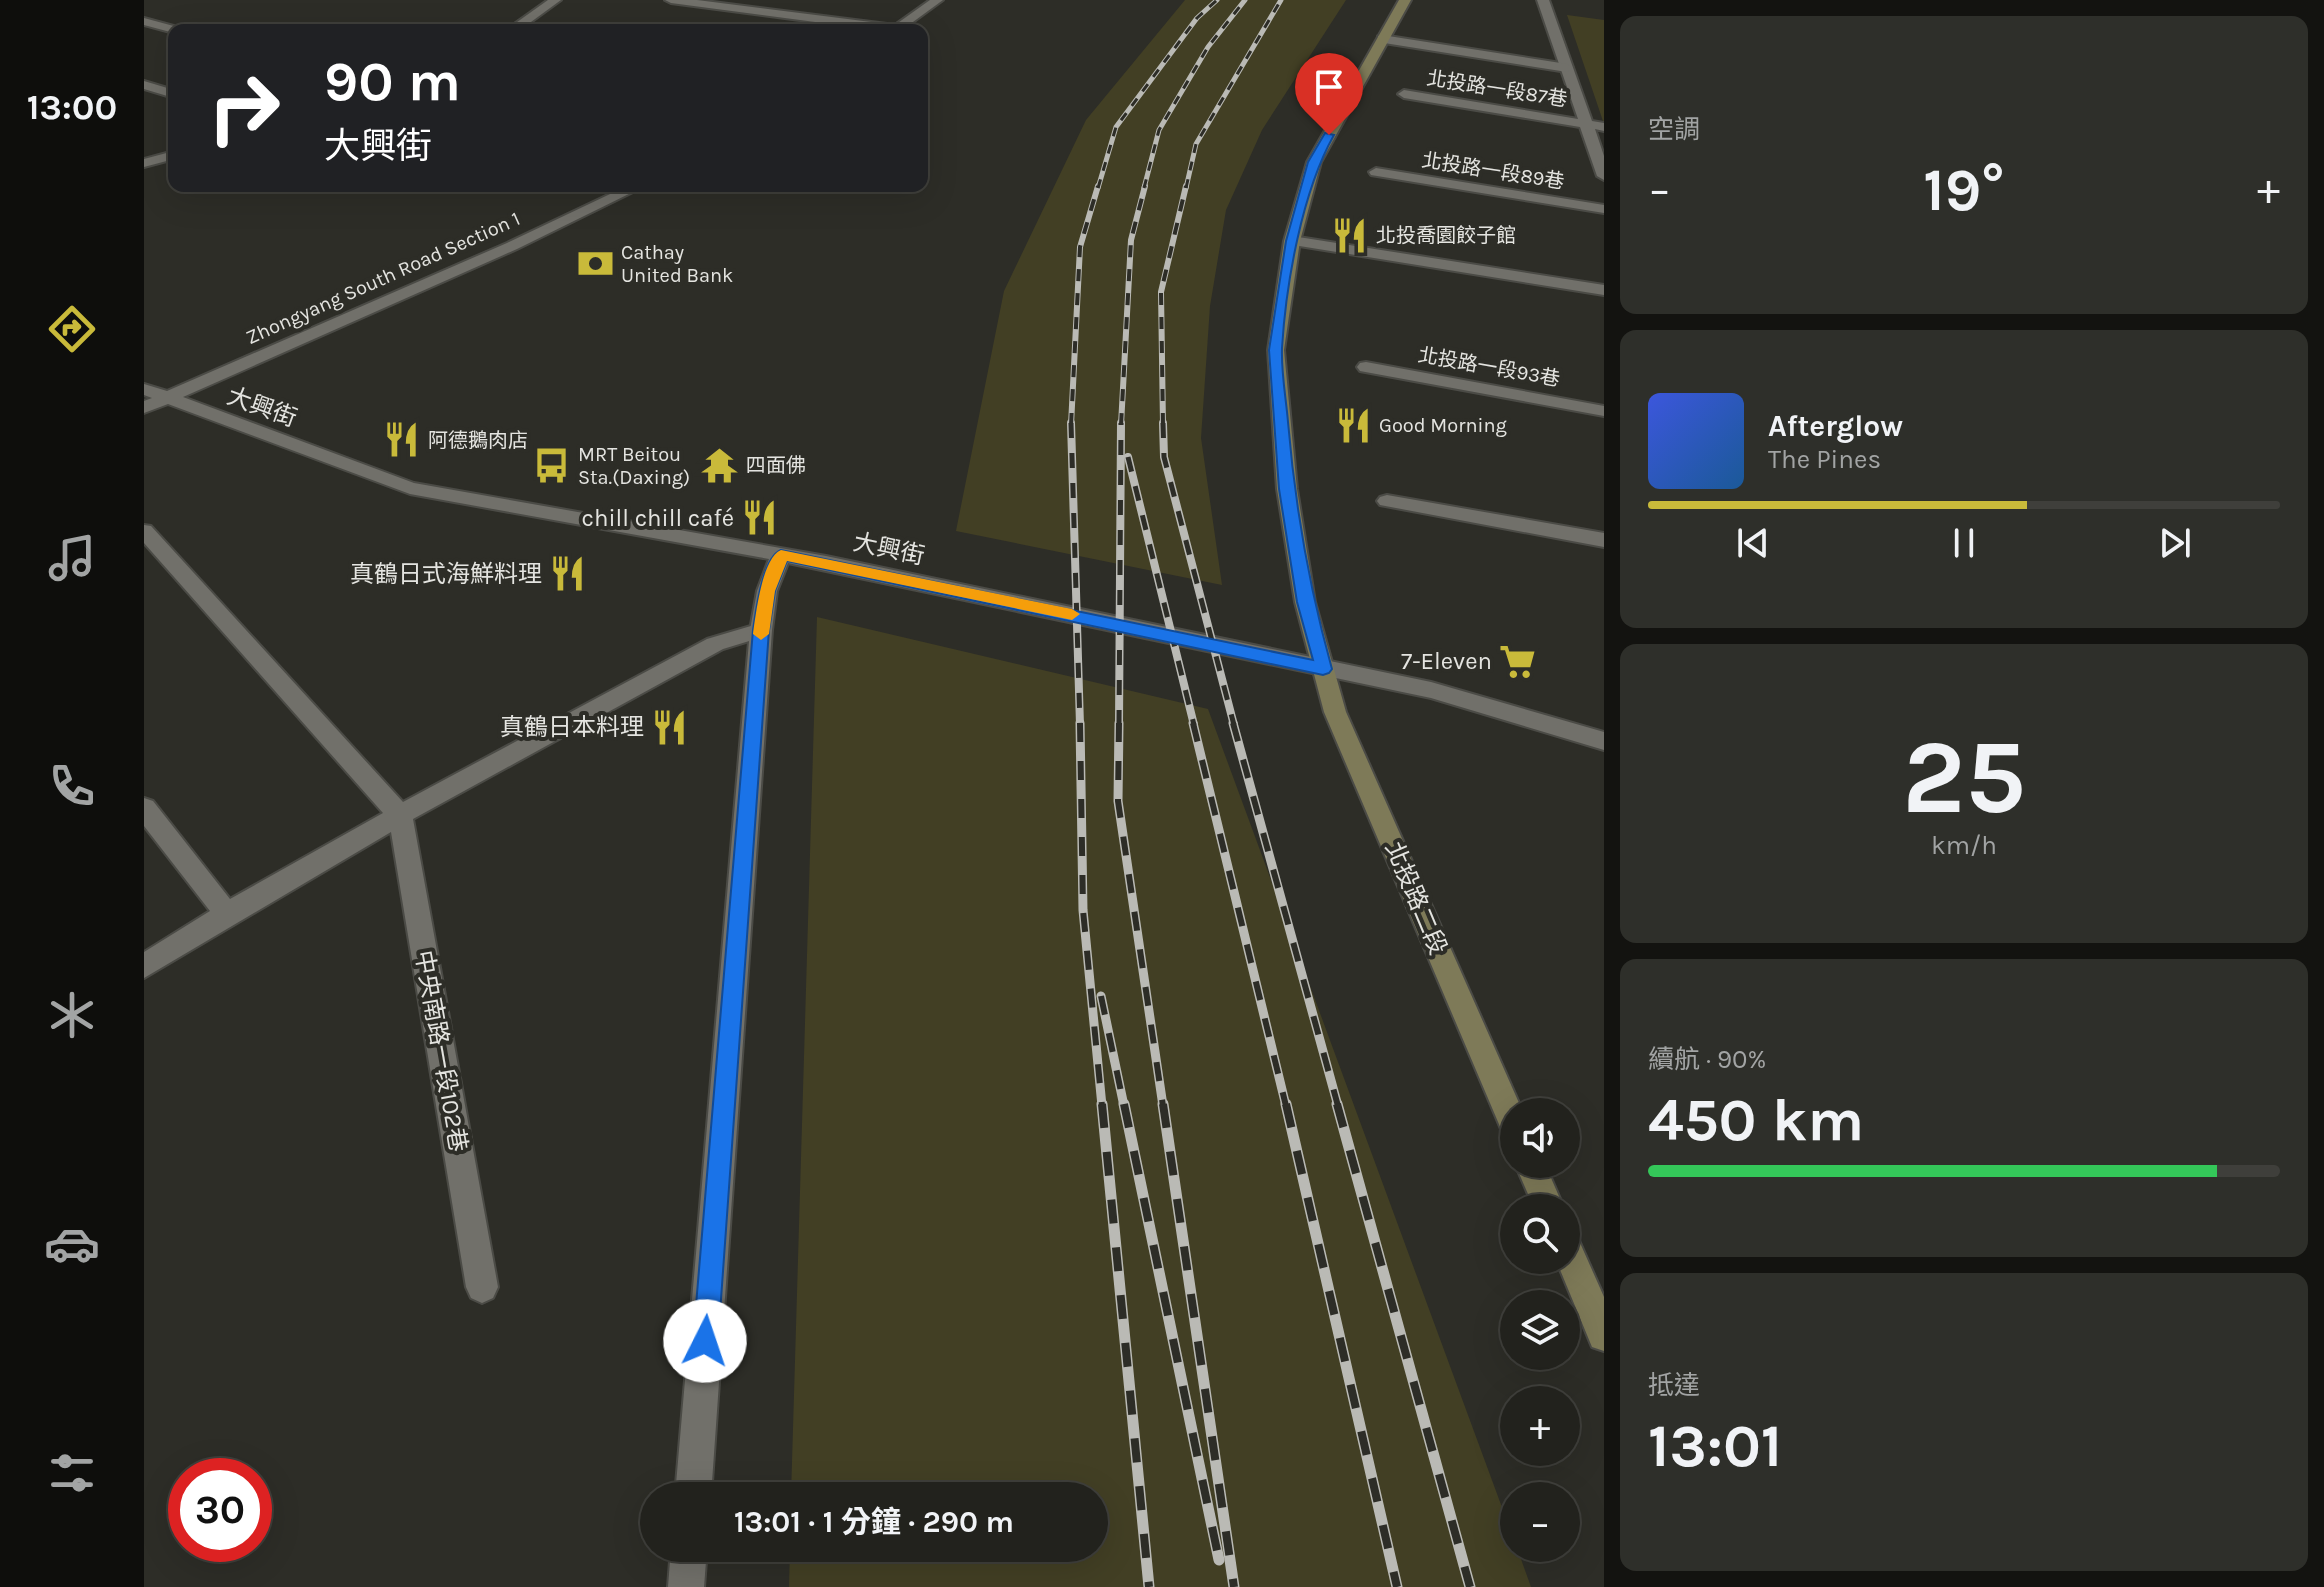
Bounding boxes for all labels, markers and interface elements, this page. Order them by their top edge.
text: 90 m [324,49,461,114]
pin [1295,53,1363,135]
icon: right [192,56,296,160]
icon: arrive [1307,65,1351,109]
street label: 北投路一段87巷 [1425,67,1569,111]
text: 13:00 [27,86,117,128]
text: 空調 [1648,114,1700,145]
text: 大興街 [324,125,432,167]
street label: 北投路一段89巷 [1420,148,1566,194]
text: 19° [1923,155,2005,225]
text: − [1648,164,1671,215]
text: + [2257,164,2280,215]
street label: Zhongyang South Road Section 1 [242,207,524,349]
restaurant icon: 北投喬園餃子館 [1331,216,1369,254]
place label: 北投喬園餃子館 [1376,224,1516,247]
place label: Cathay United Bank [621,241,733,287]
bank icon: Cathay United Bank [576,245,614,283]
icon: directions [44,301,100,357]
street label: 北投路一段93巷 [1416,343,1562,391]
street label: 大興街 [223,382,301,432]
restaurant icon: Good Morning [1334,406,1372,444]
text: Afterglow [1768,408,1903,444]
place label: Good Morning [1379,414,1507,437]
restaurant icon: 阿德鵝肉店 [383,421,421,459]
place label: 阿德鵝肉店 [428,429,528,452]
place label: MRT Beitou Sta.(Daxing) [578,443,690,489]
text: The Pines [1768,444,1881,475]
temple icon: 四面佛 [701,446,739,484]
bus stop icon: MRT Beitou Sta.(Daxing) [533,447,571,485]
place label: 四面佛 [746,454,806,477]
restaurant icon: chill chill café [741,499,779,537]
place label: chill chill café [582,504,734,532]
icon: previous [1731,521,1775,565]
icon: pause [1942,521,1986,565]
icon: next [2153,521,2197,565]
street label: 大興街 [851,528,927,570]
icon: music [44,530,100,586]
restaurant icon: 真鶴日式海鮮料理 [549,555,587,593]
place label: 真鶴日式海鮮料理 [350,560,542,588]
supermarket icon: 7-Eleven [1499,642,1537,680]
place label: 7-Eleven [1401,647,1492,675]
restaurant icon: 真鶴日本料理 [651,708,689,746]
place label: 真鶴日本料理 [500,713,644,741]
text: 25 [1902,717,2026,838]
icon: phone [44,758,100,814]
text: km/h [1931,830,1997,861]
street label: 北投路二段 [1380,837,1452,959]
street label: 中央南路一段102巷 [409,948,473,1154]
icon: climate [44,987,100,1043]
text: 續航 · 90% [1648,1044,1766,1075]
text: 450 km [1648,1085,1864,1155]
map controls [1500,1098,1580,1562]
button: sound [1500,1098,1580,1178]
button: search [1500,1194,1580,1274]
icon: car [44,1216,100,1272]
button: layers [1500,1290,1580,1370]
position arrow [663,1299,747,1383]
text: 抵達 [1648,1370,1700,1401]
button: + [1500,1386,1580,1466]
text: 13:01 [1648,1411,1782,1481]
icon: filters [44,1445,100,1501]
speed limit sign: 30 [168,1458,272,1562]
button: − [1500,1482,1580,1562]
text: 13:01 · 1 分鐘 · 290 m [734,1504,1014,1540]

